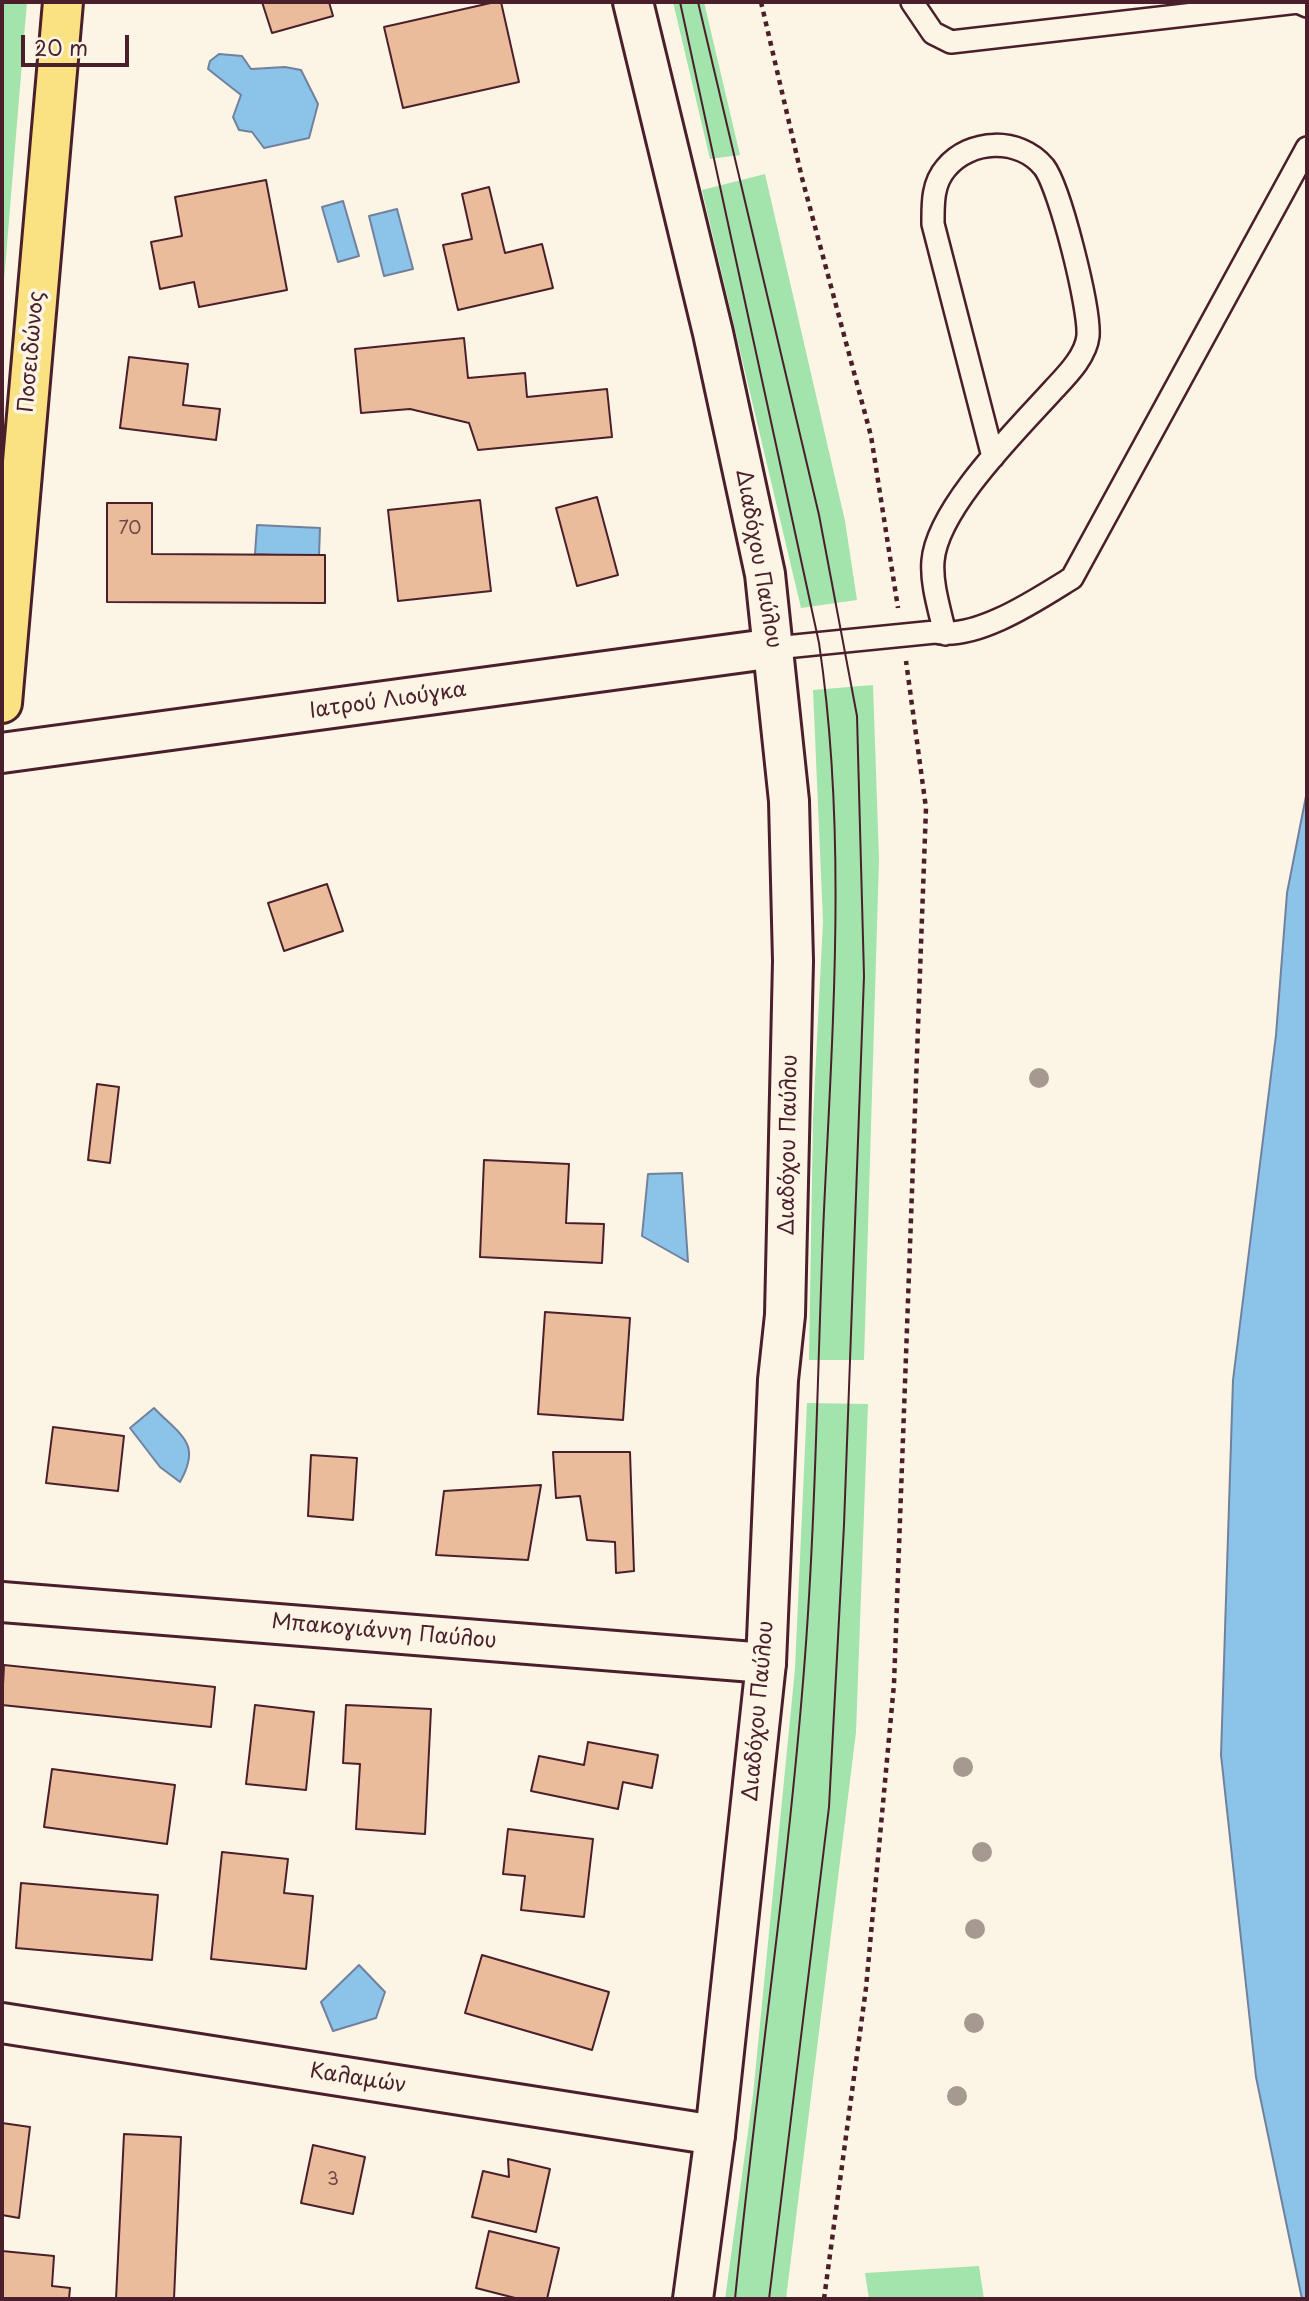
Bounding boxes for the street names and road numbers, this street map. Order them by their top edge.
street label: Ποσειδώνος [14,290,50,414]
street label: Διαδόχου Παύλου [730,468,786,650]
street label: Ιατρού Λιούγκα [308,678,468,724]
street label: Διαδόχου Παύλου [775,1054,803,1236]
street label: Μπακογιάννη Παύλου [270,1610,498,1654]
street label: Διαδόχου Παύλου [739,1620,779,1802]
street label: Καλαμών [308,2059,408,2099]

